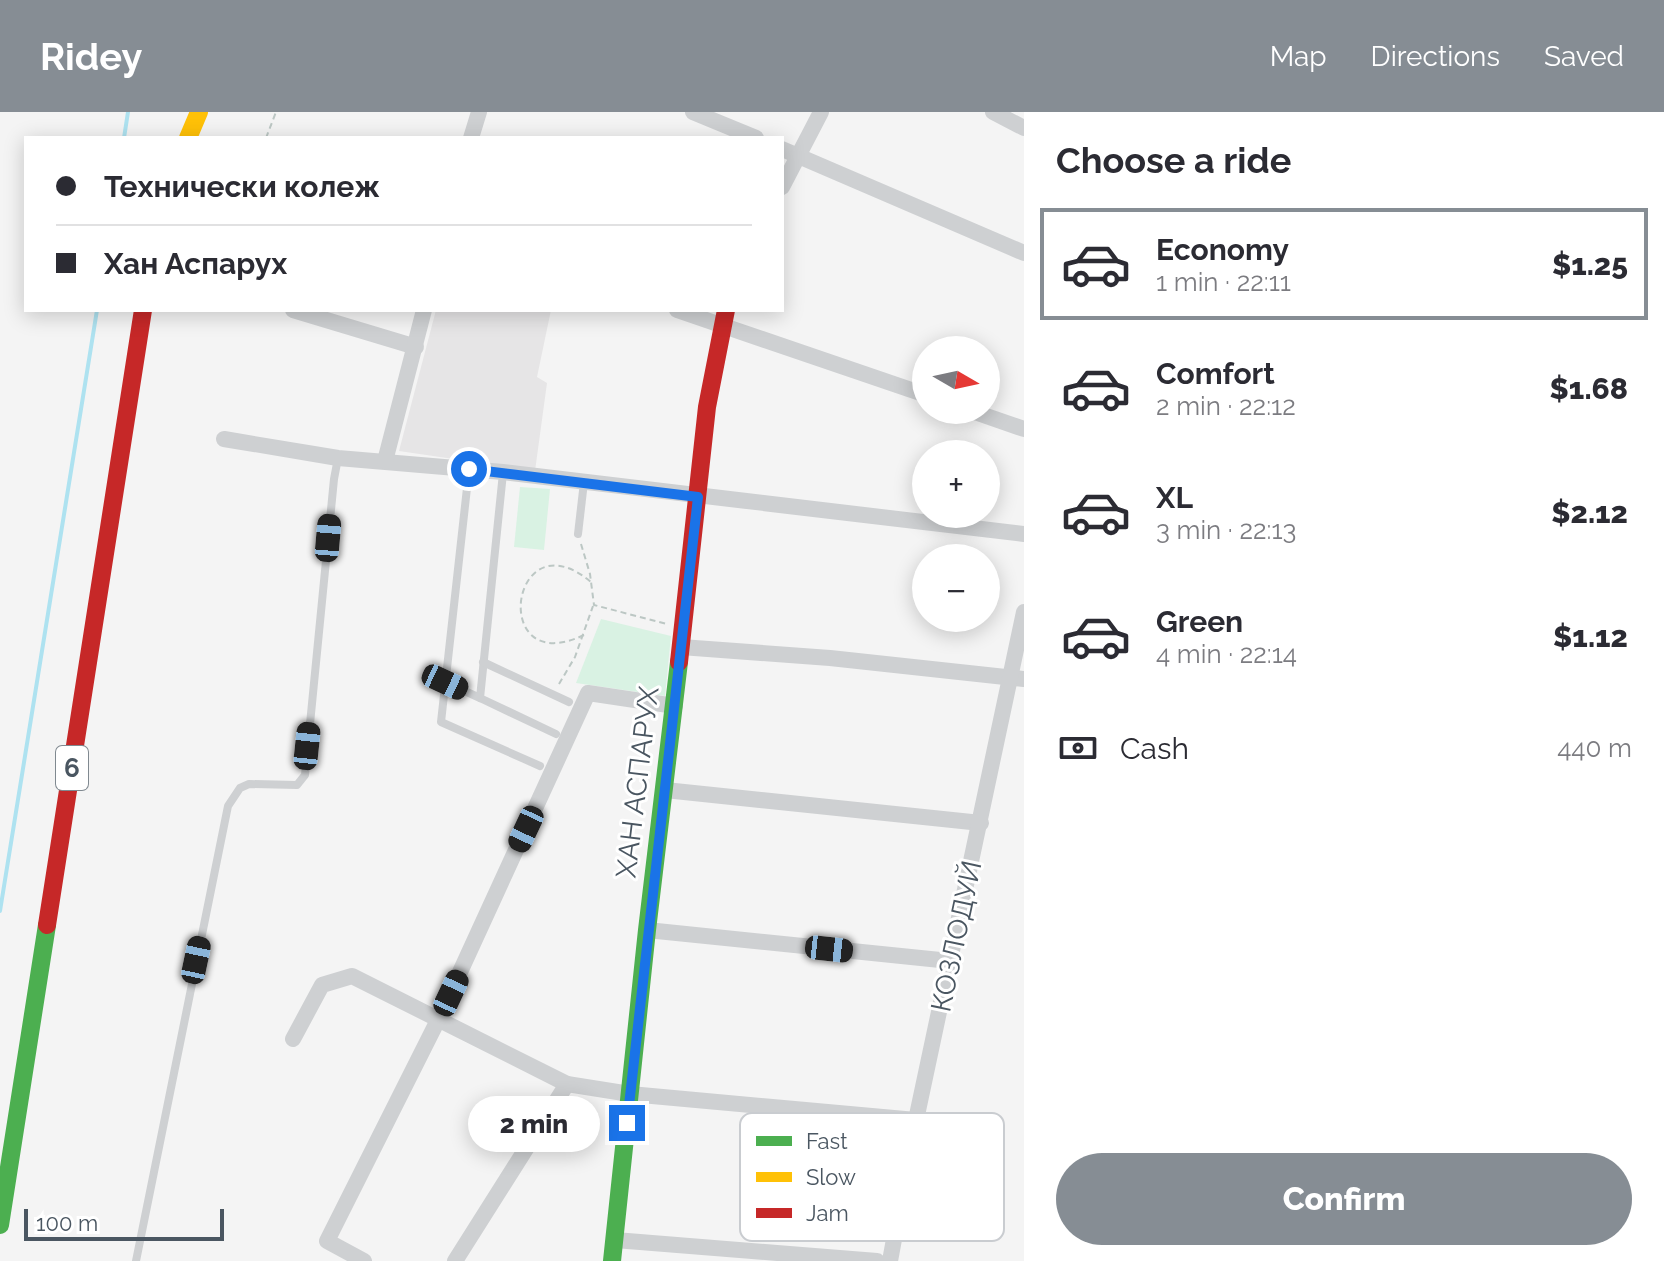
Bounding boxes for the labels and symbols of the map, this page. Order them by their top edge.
north arrow [912,336,1000,424]
route start [451,451,487,487]
car [314,513,342,563]
car [418,661,472,703]
street label: ХАН АСПАРУХ [609,684,666,879]
car [293,721,321,771]
road number: 6 [56,746,88,790]
car [505,802,547,856]
street label: КОЗЛОДУЙ [924,857,989,1015]
car [179,934,213,986]
car [804,935,854,963]
car [430,966,472,1020]
callout: 2 min [467,1095,599,1151]
route end [609,1105,645,1141]
legend [740,1113,1004,1241]
text: Fast [806,1128,848,1154]
text: Slow [806,1164,856,1190]
text: Jam [806,1200,849,1226]
scale bar [24,1205,224,1241]

